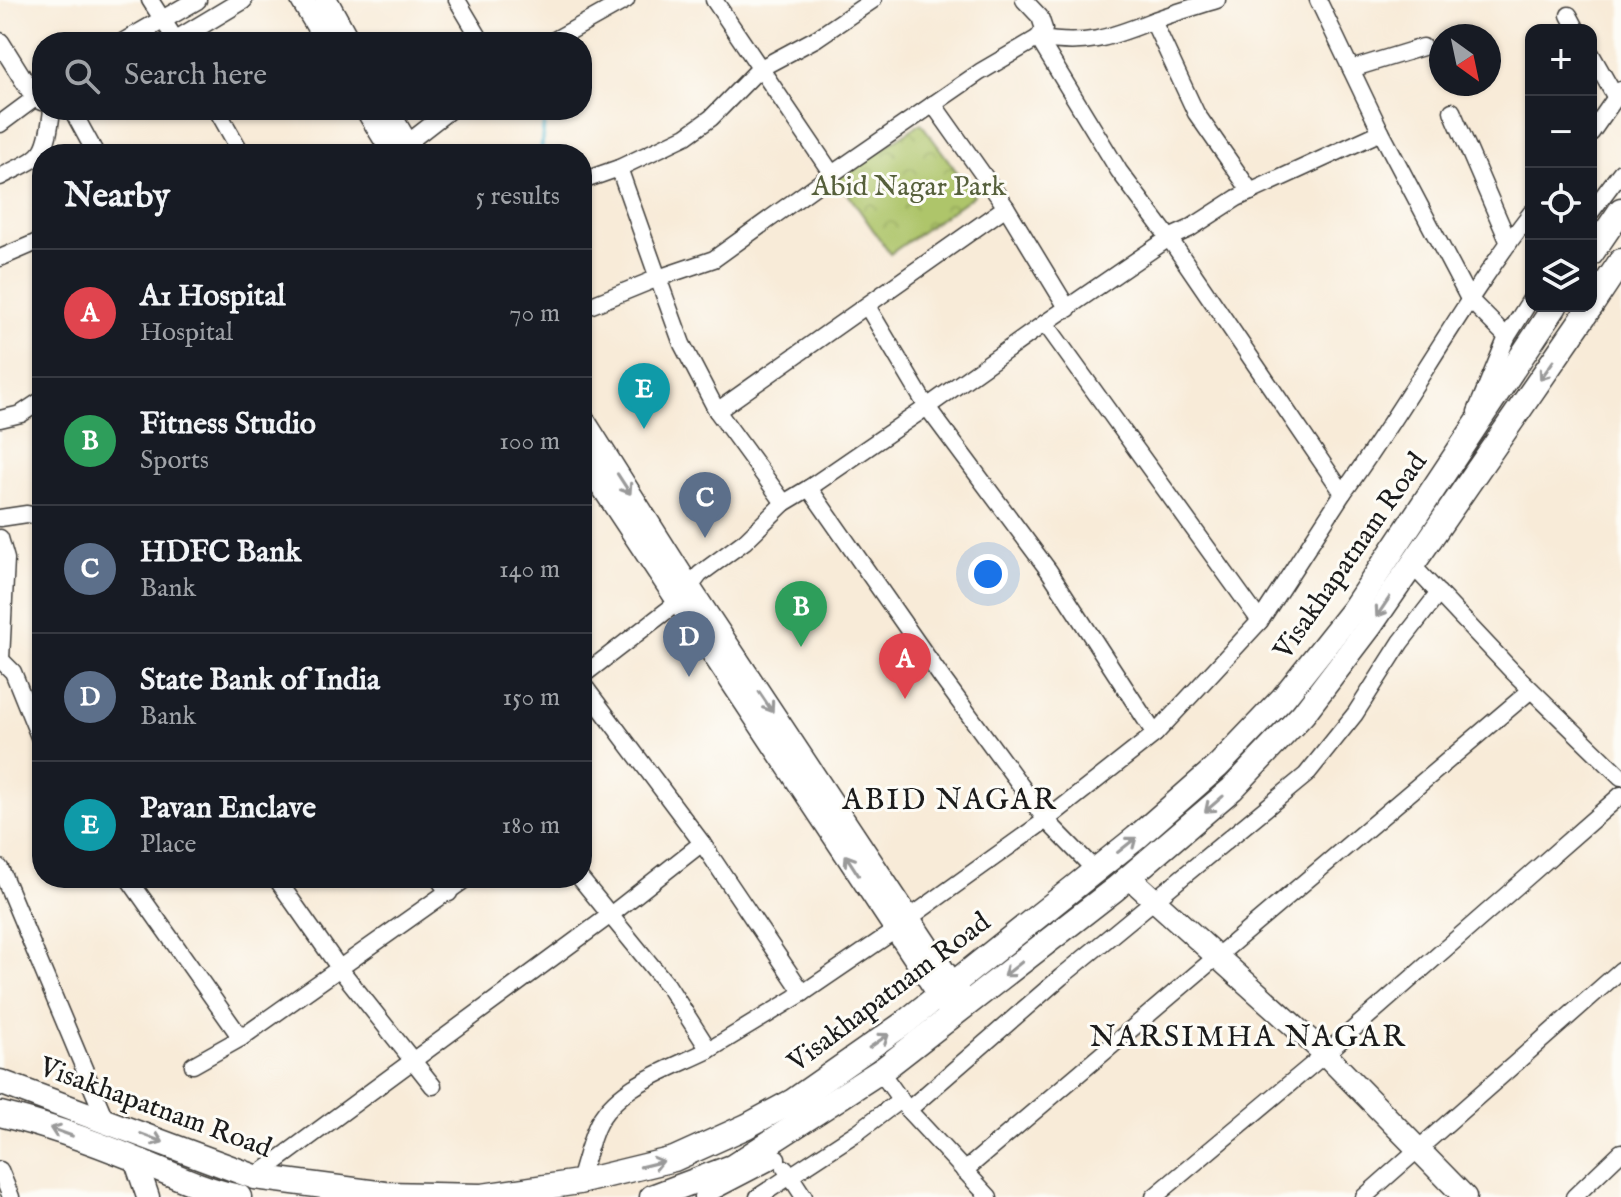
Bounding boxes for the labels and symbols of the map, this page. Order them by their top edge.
north arrow [1429,24,1501,96]
park label: Abid Nagar Park [811,170,1007,205]
one-way arrow [1539,359,1555,381]
pin: E [618,363,670,429]
street label: Visakhapatnam Road [1266,446,1436,668]
one-way arrow [616,472,632,495]
pin: C [679,472,731,538]
your location [968,554,1008,594]
pin: B [775,581,827,647]
one-way arrow [1375,596,1391,618]
pin: D [663,611,715,677]
pin: A [879,633,931,699]
one-way arrow [758,690,775,712]
district label: ABID NAGAR [841,782,1058,820]
one-way arrow [1204,795,1225,813]
one-way arrow [1116,836,1137,854]
one-way arrow [843,855,860,877]
street label: Visakhapatnam Road [780,905,998,1081]
one-way arrow [1003,960,1024,977]
district label: NARSIMHA NAGAR [1089,1019,1407,1057]
one-way arrow [868,1032,890,1049]
street label: Visakhapatnam Road [33,1050,276,1167]
one-way arrow [49,1124,74,1138]
one-way arrow [139,1132,164,1146]
one-way arrow [639,1156,665,1171]

